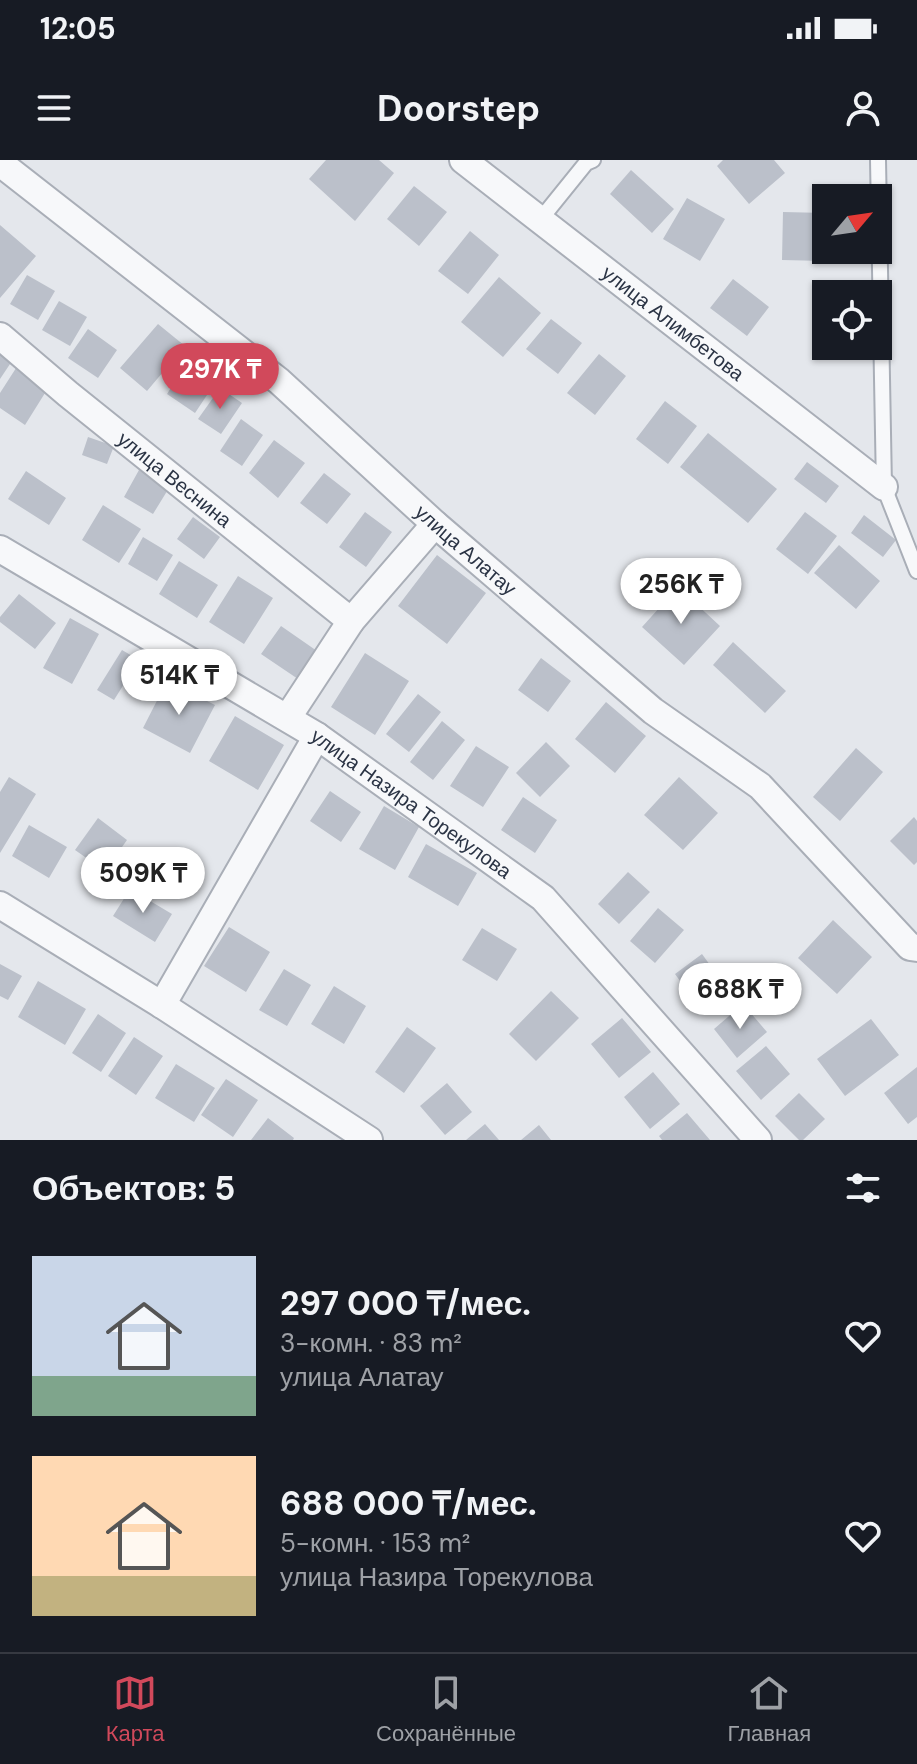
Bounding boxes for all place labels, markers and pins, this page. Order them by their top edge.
pin: 297K ₸ [155,343,285,411]
pin: 256K ₸ [616,558,746,626]
pin: 514K ₸ [114,649,244,717]
pin: 509K ₸ [78,847,208,915]
pin: 688K ₸ [675,963,805,1031]

